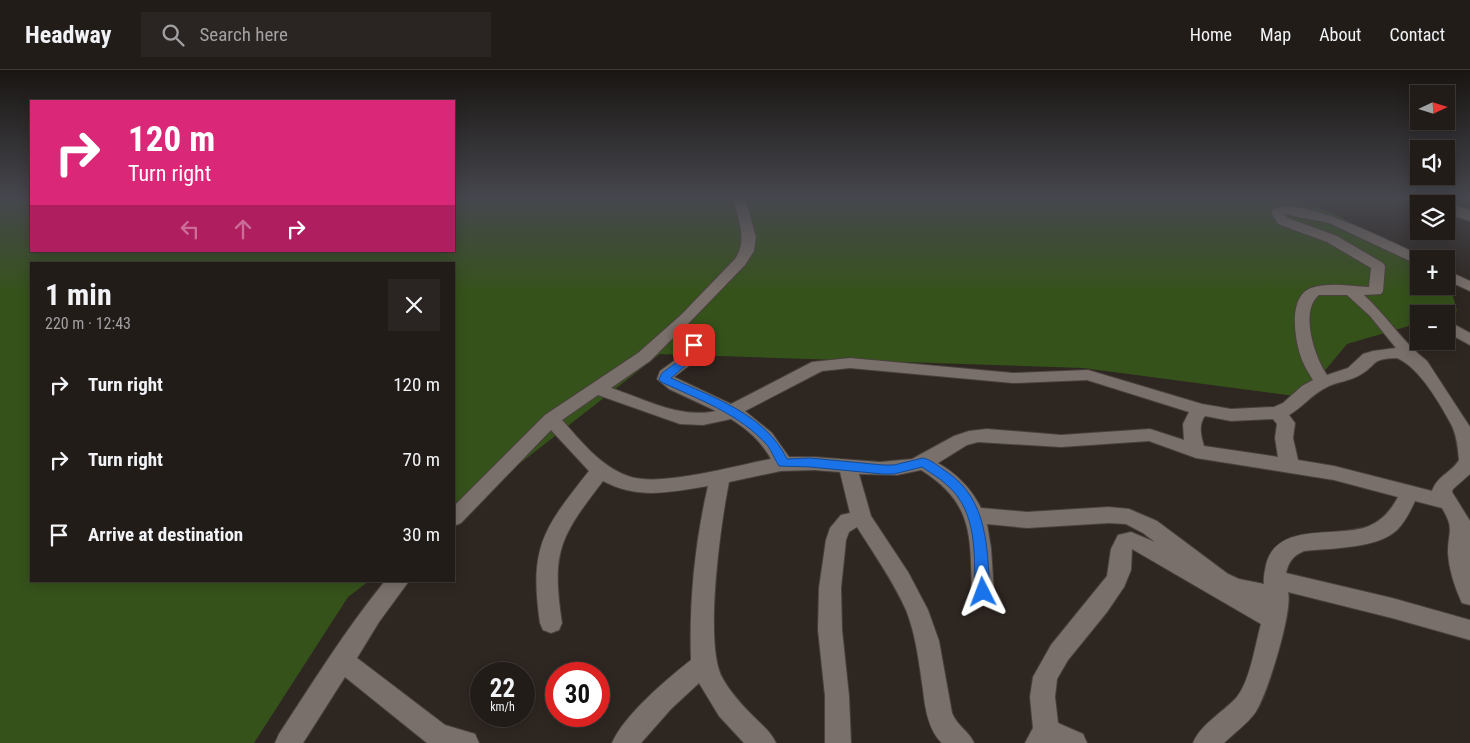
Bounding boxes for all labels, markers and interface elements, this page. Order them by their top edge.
search box [141,12,491,57]
text: Headway [25,21,111,49]
icon: search [159,21,187,49]
text: Search here [199,23,288,46]
text: Home [1190,24,1232,45]
text: Map [1260,24,1291,45]
text: About [1319,24,1361,45]
text: Contact [1389,24,1445,45]
north arrow [1410,85,1455,130]
map controls [1410,85,1455,350]
text: 120 m [128,119,215,160]
icon: right [45,120,110,185]
button: sound [1410,140,1455,185]
text: Turn right [128,161,211,186]
button: layers [1410,195,1455,240]
icon: left [176,215,204,243]
icon: ahead [229,215,257,243]
icon: right [282,215,310,243]
button: + [1410,250,1455,295]
text: 1 min [45,277,112,312]
button: close [388,279,440,331]
button: − [1410,305,1455,350]
text: 220 m · 12:43 [45,314,131,333]
pin [673,324,715,366]
icon: arrive [680,331,708,359]
icon: right [45,371,73,399]
text: Turn right [88,373,163,396]
text: 120 m [393,373,440,396]
icon: right [45,446,73,474]
text: Turn right [88,448,163,471]
text: 70 m [403,448,440,471]
icon: arrive [45,521,73,549]
text: Arrive at destination [88,523,243,546]
text: 30 m [403,523,440,546]
position arrow [956,565,1008,617]
speed limit sign: 30 [545,662,610,727]
text: 22 [490,674,515,703]
text: km/h [490,700,515,714]

